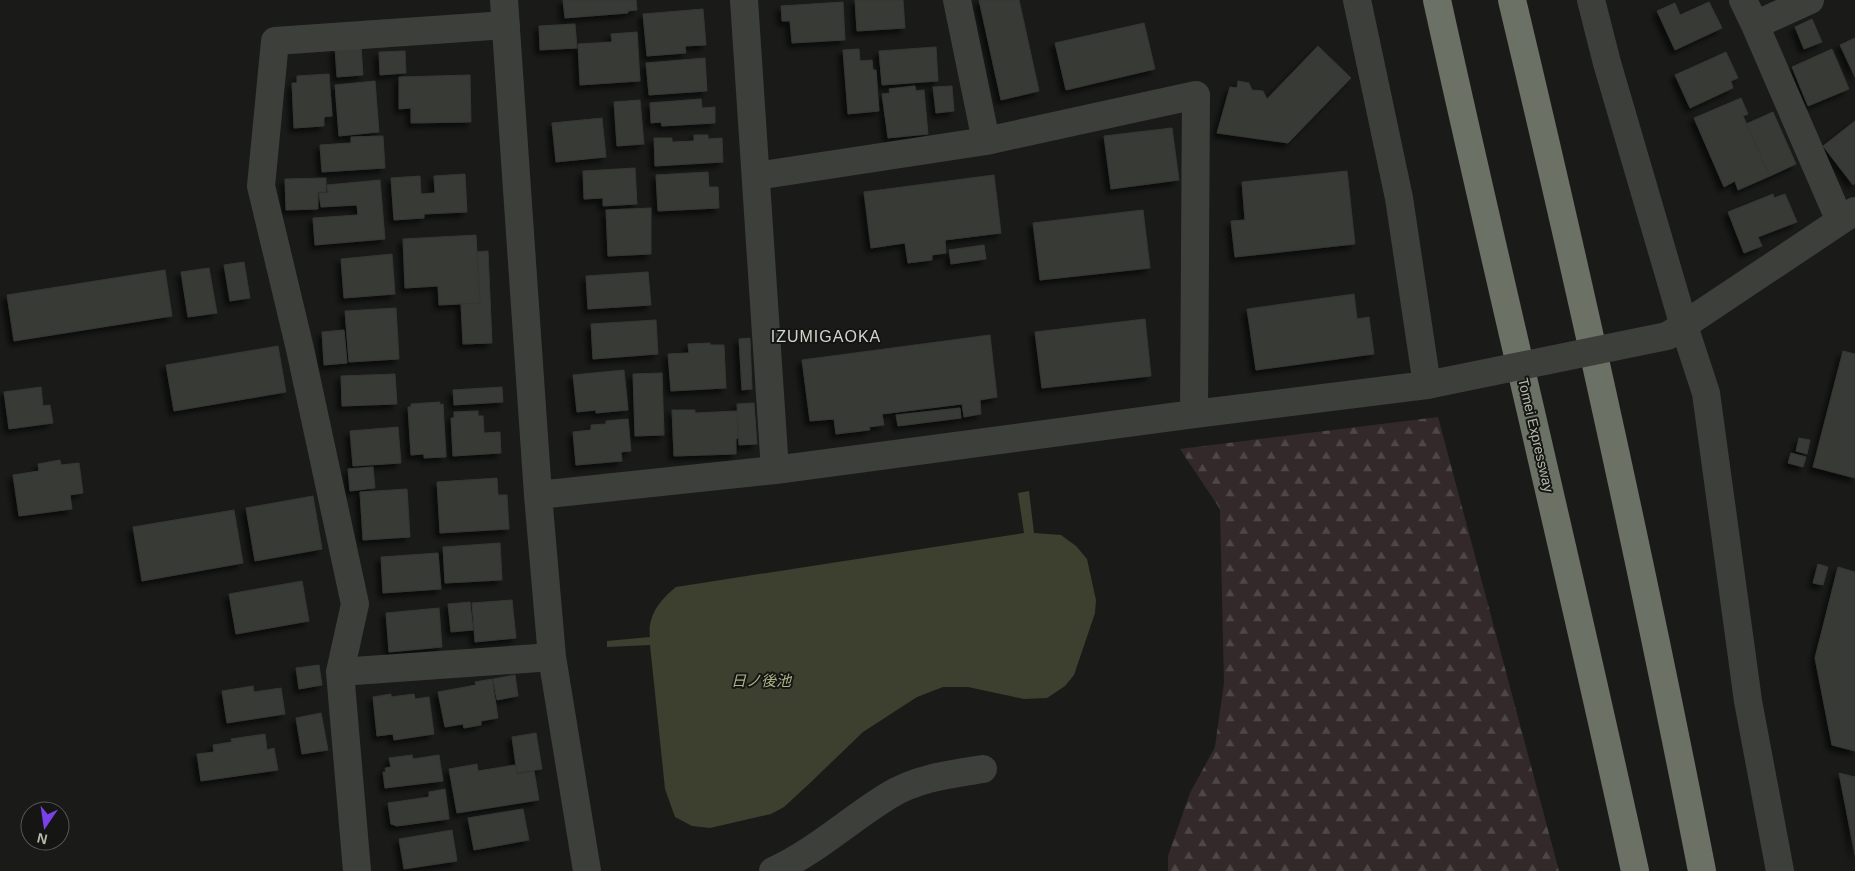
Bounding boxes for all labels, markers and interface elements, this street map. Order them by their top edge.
district label: IZUMIGAOKA [771,328,881,345]
street label: Tomei Expressway [1515,376,1557,494]
water label: 日ノ後池 [731,672,793,689]
north arrow [20,801,70,851]
text: N [35,830,49,848]

